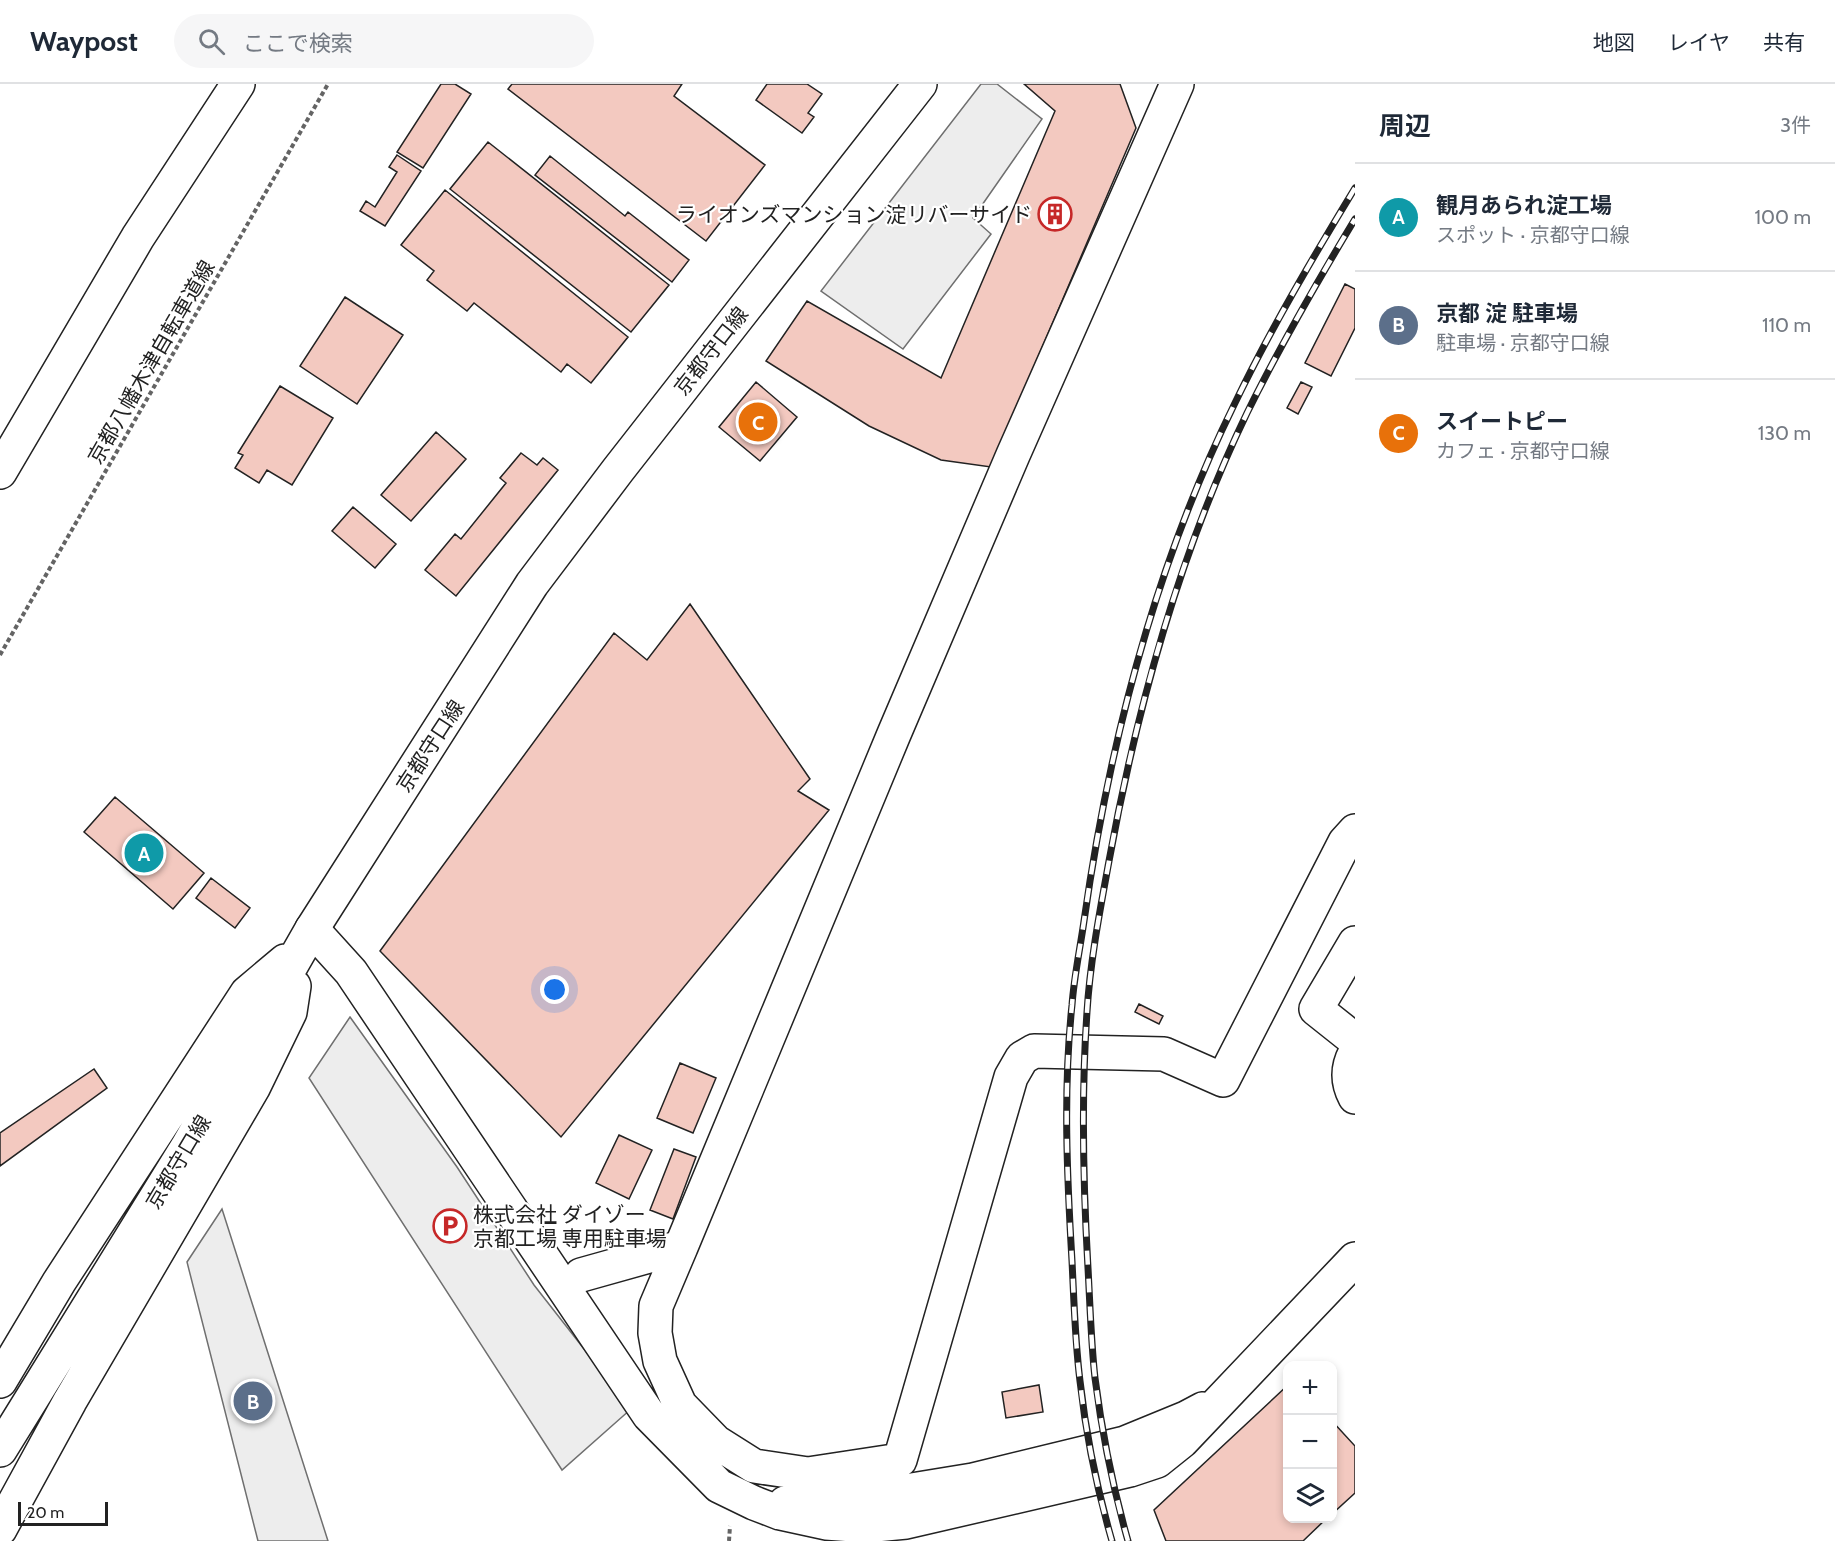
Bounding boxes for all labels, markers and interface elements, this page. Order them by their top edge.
search box [174,14,594,68]
text: Waypost [30,24,138,58]
icon: search [195,25,228,58]
text: ここで検索 [243,30,353,57]
text: 地図 [1593,30,1635,55]
text: レイヤ [1668,30,1730,55]
text: 共有 [1763,30,1805,55]
text: 周辺 [1379,110,1431,142]
text: 3件 [1780,113,1811,137]
text: 観月あられ淀工場 [1436,192,1612,219]
building icon: ライオンズマンション淀リバーサイド [1037,196,1073,232]
place label: ライオンズマンション淀リバーサイド [676,202,1032,227]
text: A [1392,205,1405,229]
text: 100 m [1755,205,1811,229]
text: スポット · 京都守口線 [1436,223,1630,247]
street label: 京都八幡木津自転車道線 [82,256,220,468]
text: 京都 淀 駐車場 [1436,300,1578,327]
street label: 京都守口線 [669,302,753,400]
text: B [1392,313,1405,337]
text: 110 m [1762,313,1811,337]
text: 駐車場 · 京都守口線 [1436,331,1610,355]
pin: C [738,400,777,444]
text: スイートピー [1436,408,1568,435]
text: C [1392,421,1405,445]
text: 130 m [1758,421,1811,445]
text: カフェ · 京都守口線 [1436,439,1610,463]
street label: 京都守口線 [391,695,469,797]
pin: A [124,830,164,876]
your location [540,975,569,1004]
street label: 京都守口線 [140,1111,216,1213]
place label: 株式会社 ダイゾー 京都工場 専用駐車場 [473,1202,667,1251]
parking icon: 株式会社 ダイゾー 京都工場 専用駐車場 [432,1208,468,1244]
map controls [1283,1361,1337,1523]
button: + [1283,1361,1337,1415]
pin: B [234,1378,272,1424]
button: − [1283,1415,1337,1469]
button: layers [1283,1469,1337,1523]
scale bar [18,1499,108,1526]
text: 20 m [27,1503,64,1522]

